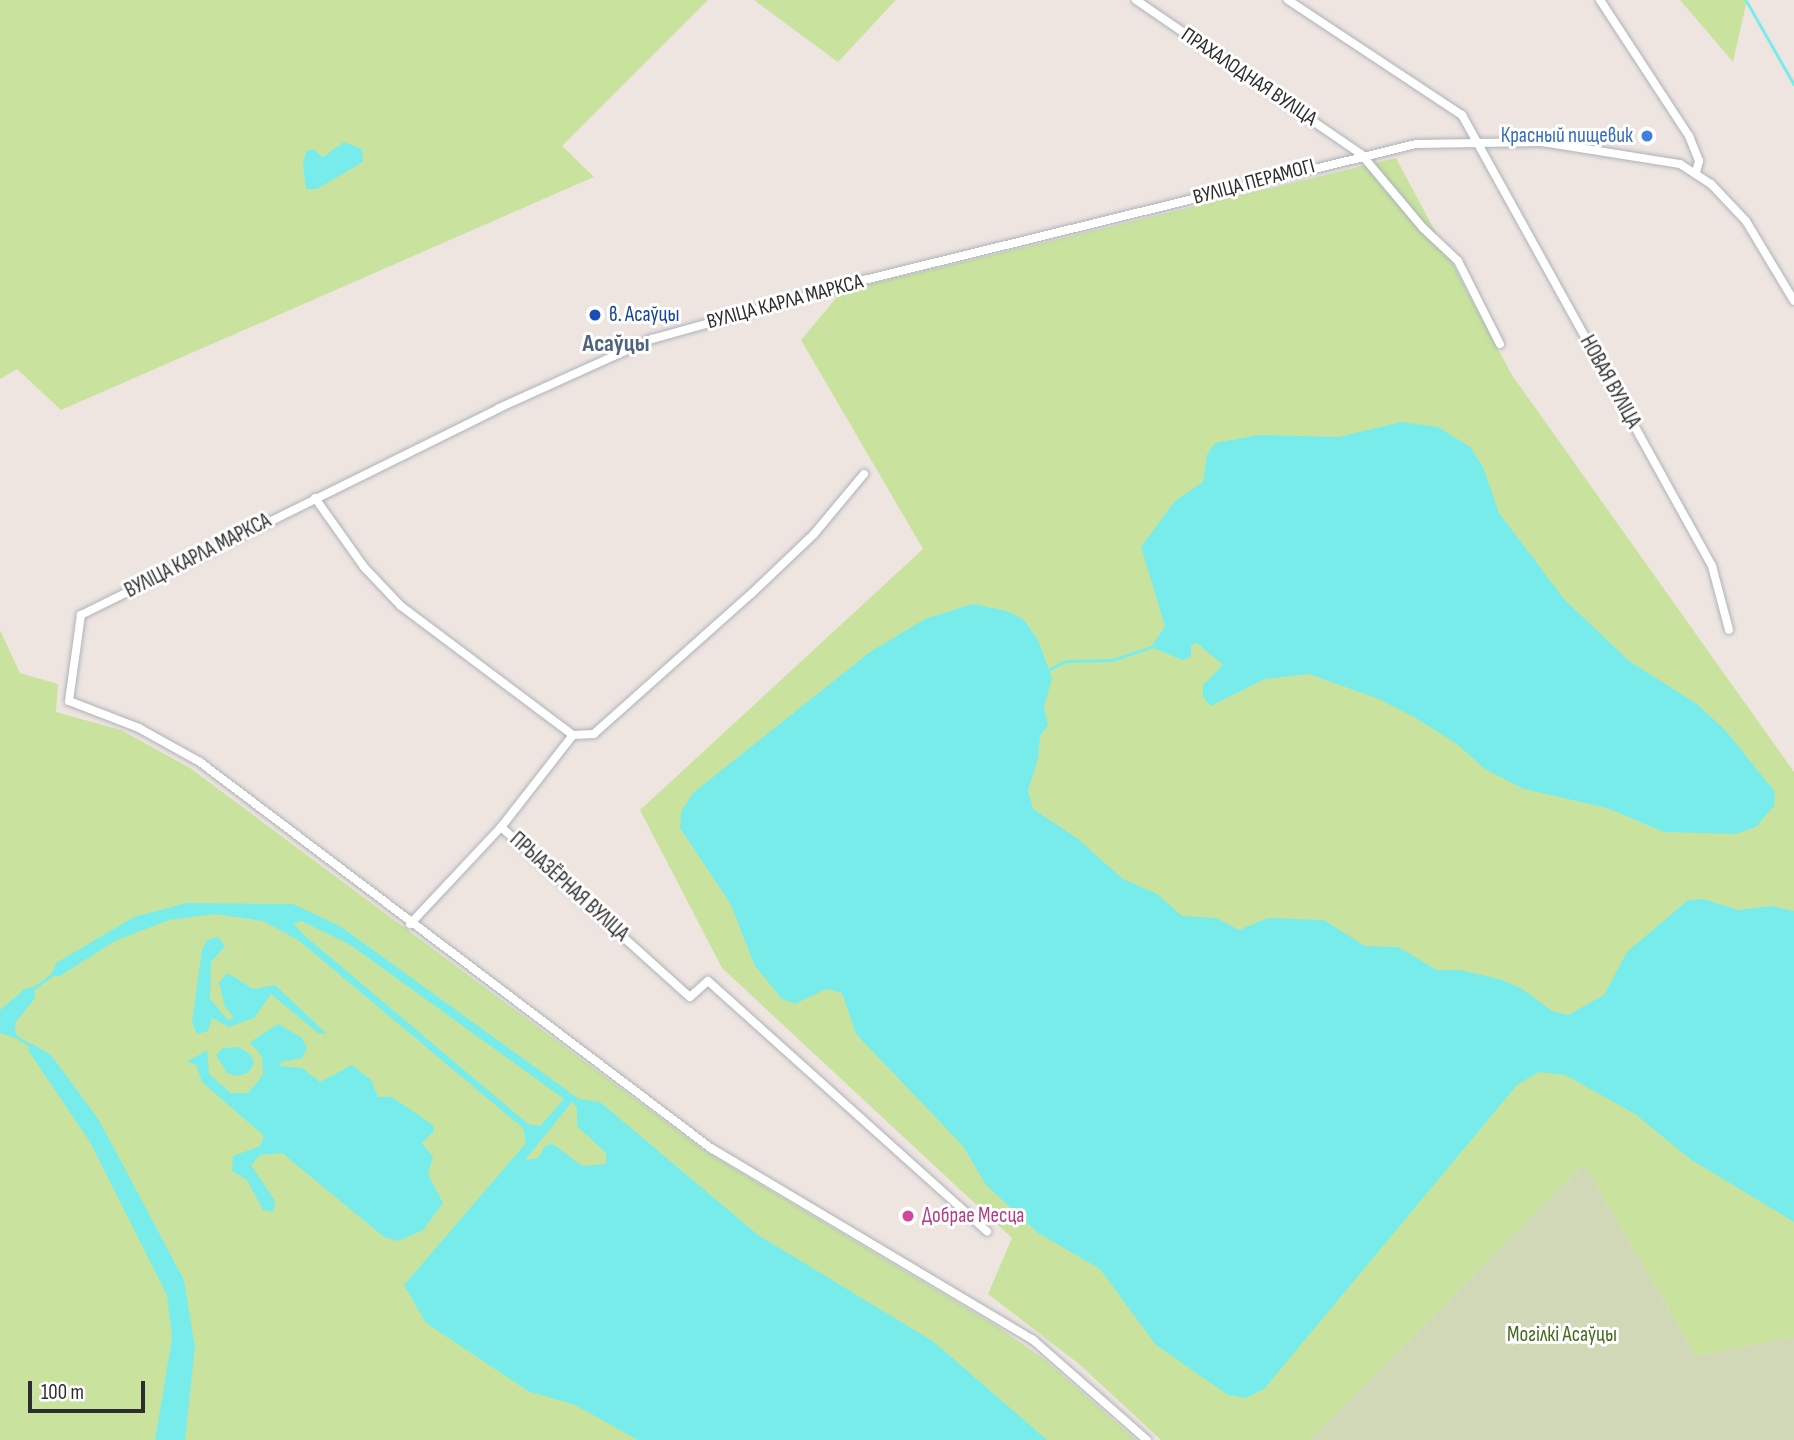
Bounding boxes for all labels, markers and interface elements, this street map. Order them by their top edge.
street label: ПРАХАЛОДНАЯ ВУЛІЦА [1176,22,1322,132]
place label: Красный пищевик [1501,123,1633,149]
marker: Красный пищевик [1639,128,1655,144]
street label: ВУЛІЦА ПЕРАМОГІ [1190,154,1318,210]
street label: ВУЛІЦА КАРЛА МАРКСА [704,269,866,335]
place label: в. Асаўцы [609,302,679,328]
marker: в. Асаўцы [587,307,603,323]
district label: Асаўцы [583,330,649,358]
street label: НОВАЯ ВУЛІЦА [1574,331,1646,433]
street label: ВУЛІЦА КАРЛА МАРКСА [121,508,275,604]
street label: ПРЫАЗЁРНАЯ ВУЛІЦА [504,827,634,947]
place label: Добрае Месца [922,1203,1024,1229]
marker: Добрае Месца [900,1208,916,1224]
park label: Могілкі Асаўцы [1507,1322,1617,1348]
scale bar [32,1366,149,1410]
text: 100 m [41,1380,84,1405]

